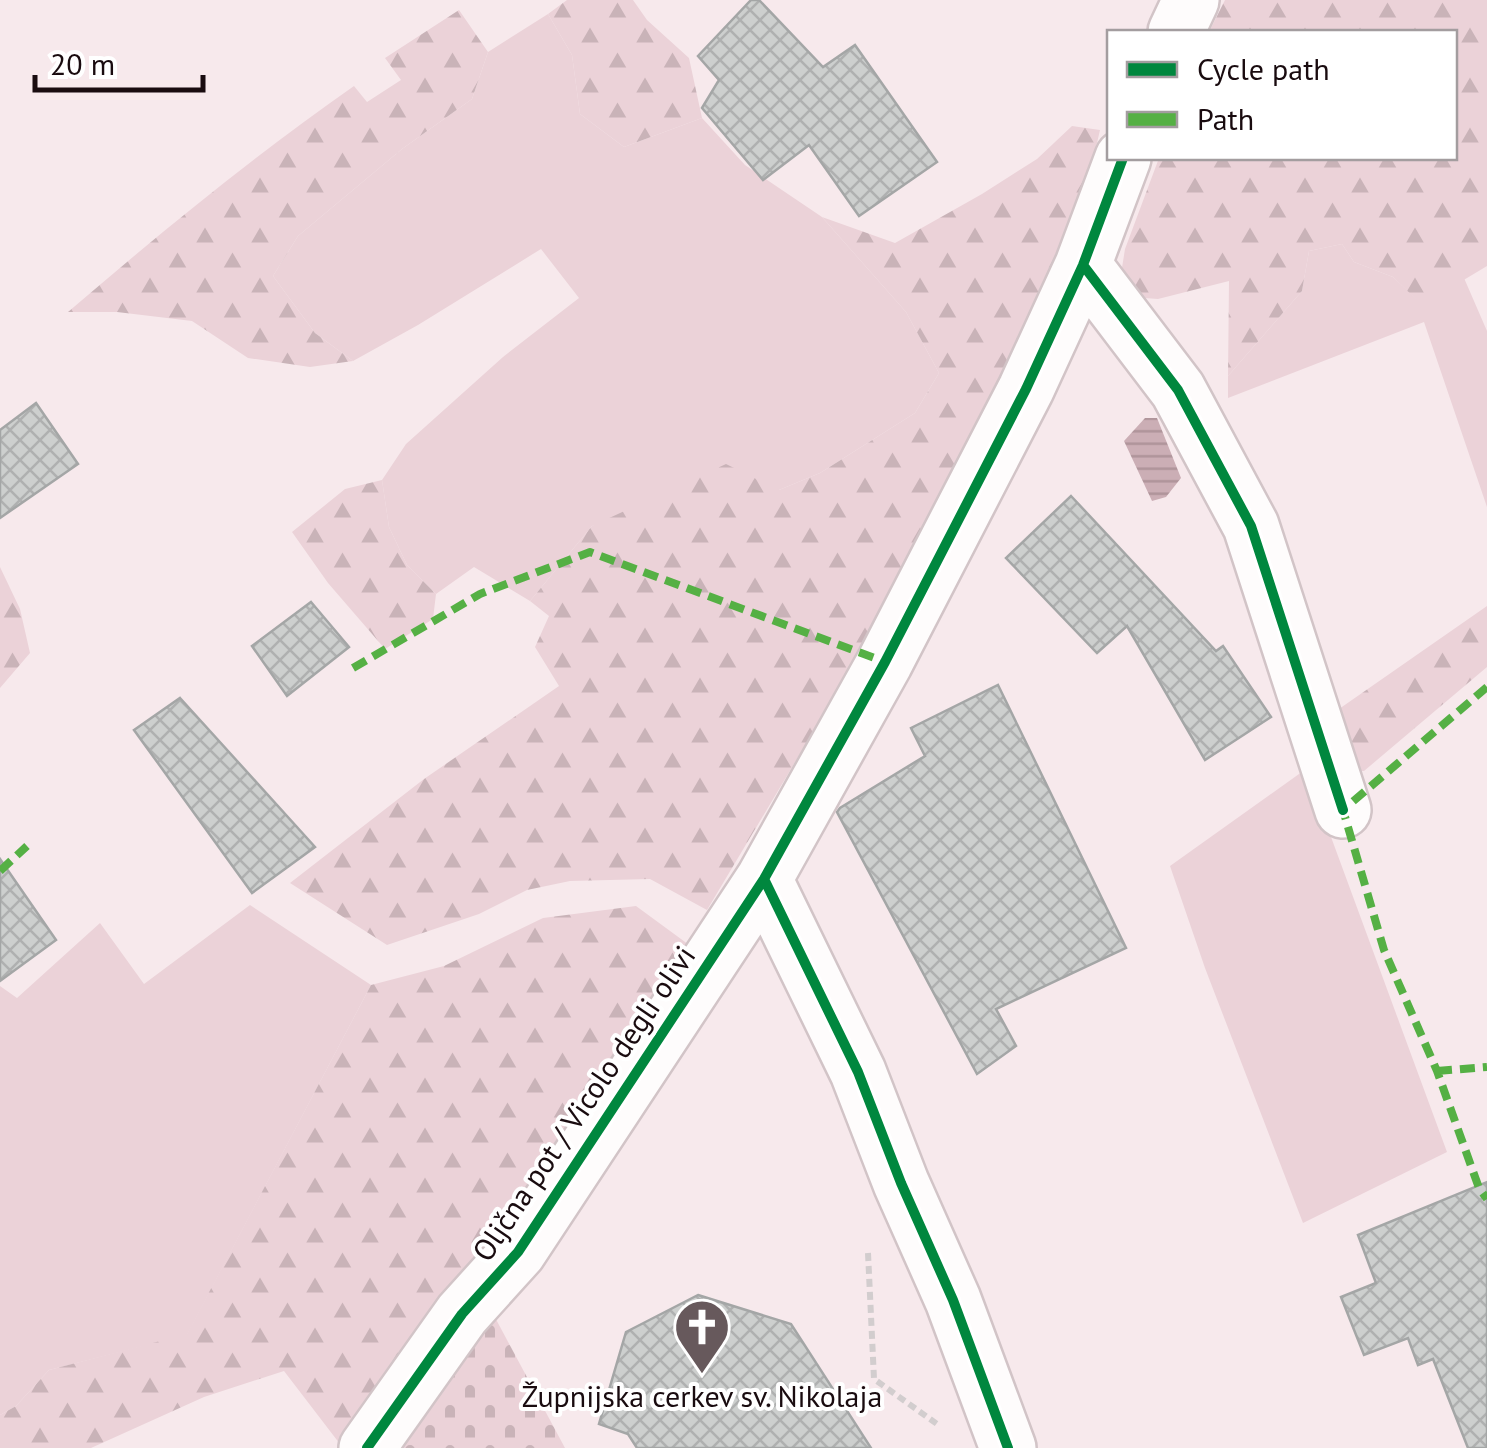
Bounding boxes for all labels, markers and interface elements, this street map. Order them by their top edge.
scale bar [35,30,202,92]
legend [1107,30,1457,160]
text: 20 m [50,44,115,83]
text: Cycle path [1197,49,1330,88]
text: Path [1197,99,1254,138]
street label: Oljčna pot / Vicolo degli olivi [463,938,703,1268]
church icon: Župnijska cerkev sv. Nikolaja [672,1297,732,1376]
place label: Župnijska cerkev sv. Nikolaja [522,1376,882,1415]

